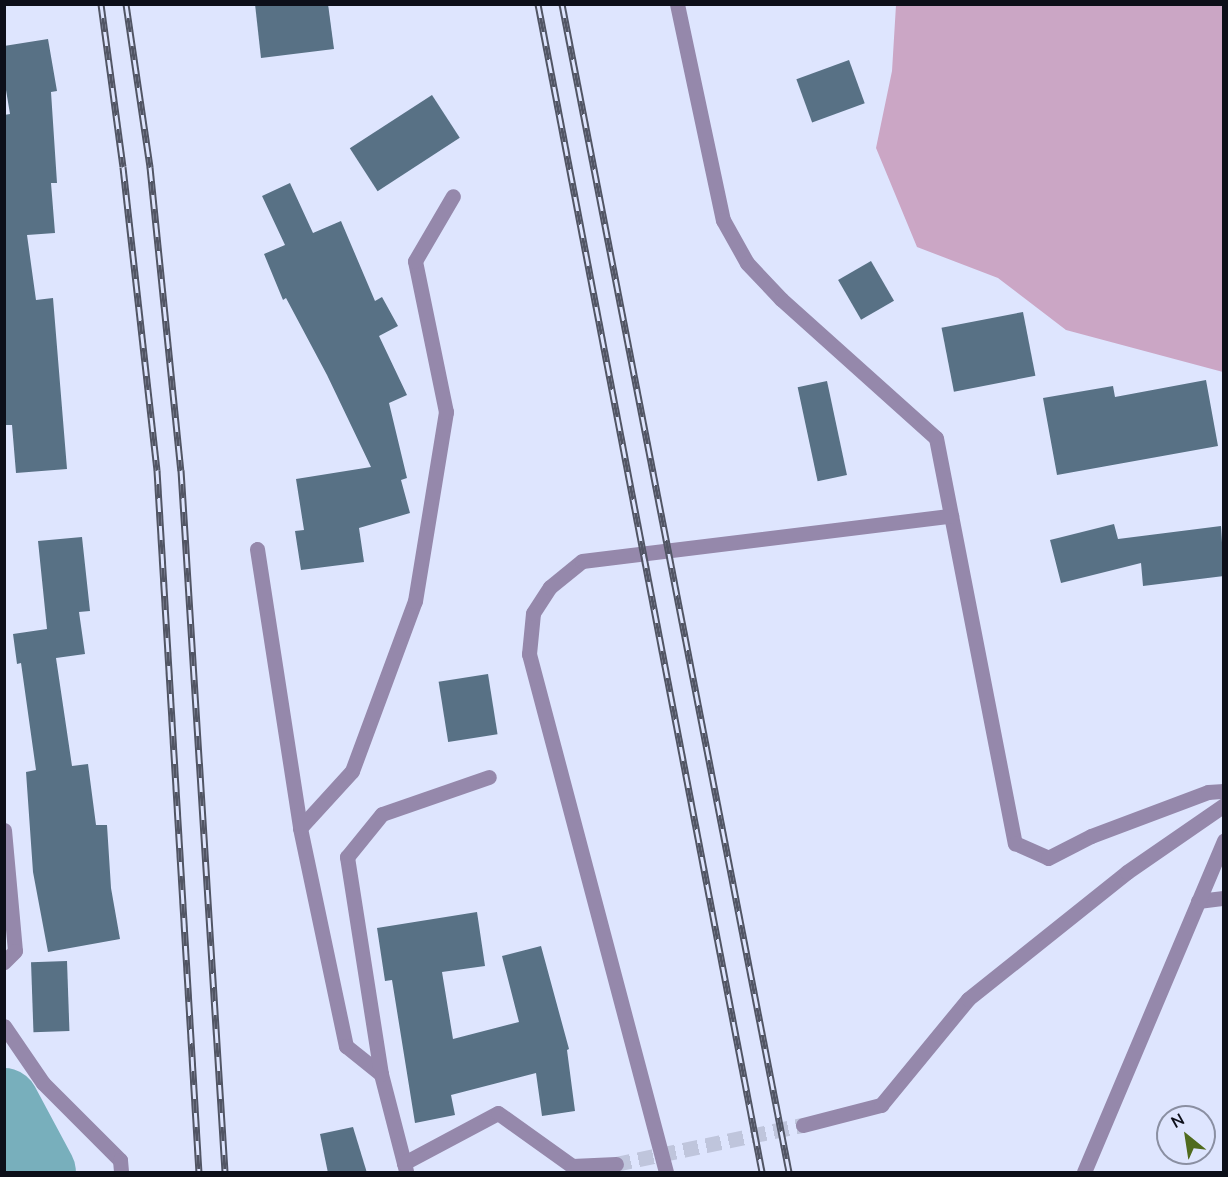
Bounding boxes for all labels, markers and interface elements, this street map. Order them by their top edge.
north arrow [1156,1105,1216,1165]
text: N [1167,1109,1189,1134]

